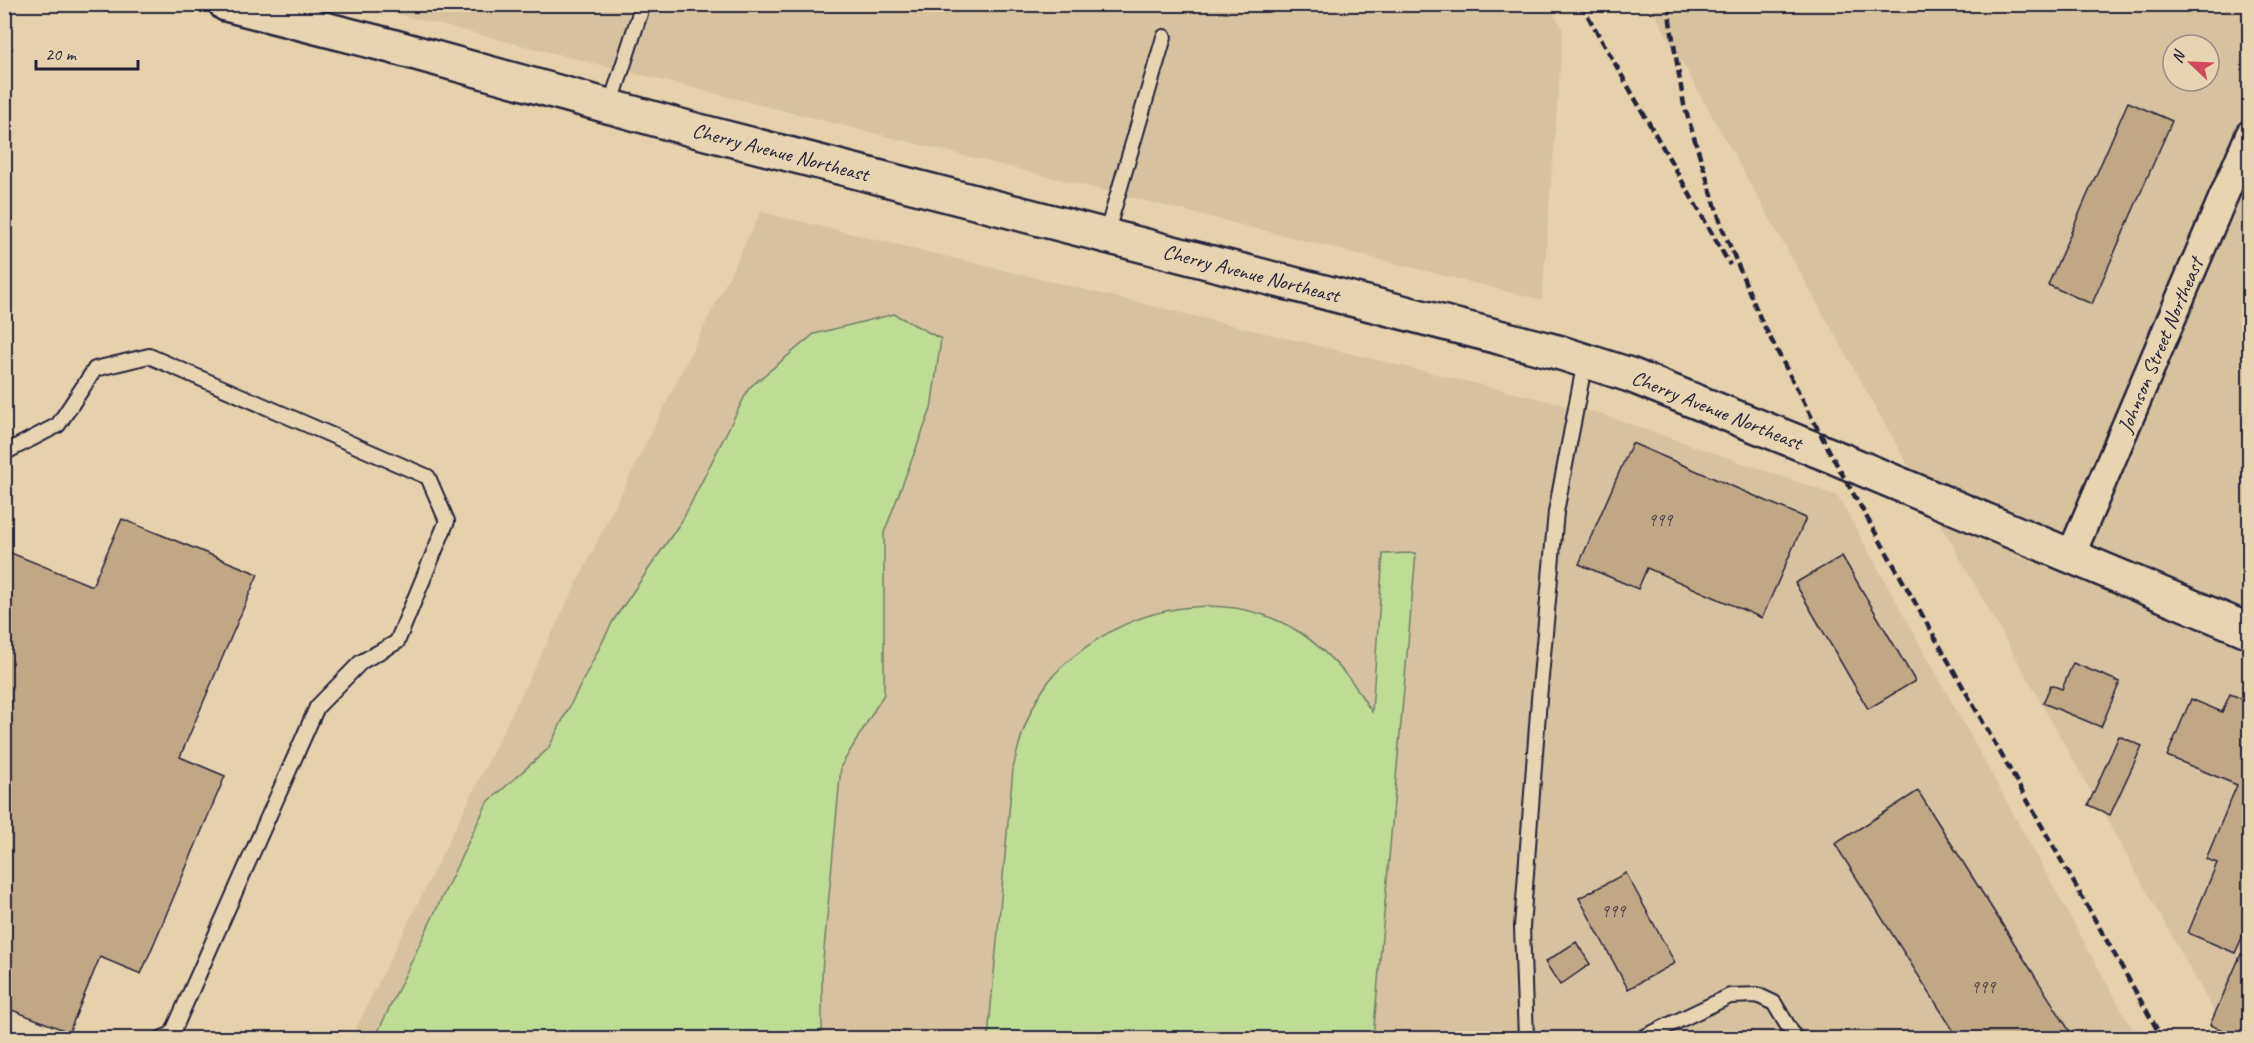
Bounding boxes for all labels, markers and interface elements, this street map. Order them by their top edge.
scale bar [36,33,138,71]
north arrow [2161,33,2221,93]
text: 20 m [45,43,78,65]
text: N [2167,46,2190,66]
street label: Cherry Avenue Northeast [690,117,873,188]
street label: Cherry Avenue Northeast [1160,238,1344,309]
street label: Johnson Street Northeast [2111,251,2210,437]
street label: Cherry Avenue Northeast [1628,364,1808,456]
house number: 999 [1648,509,1674,531]
house number: 999 [1601,900,1627,922]
house number: 999 [1971,976,1997,998]

